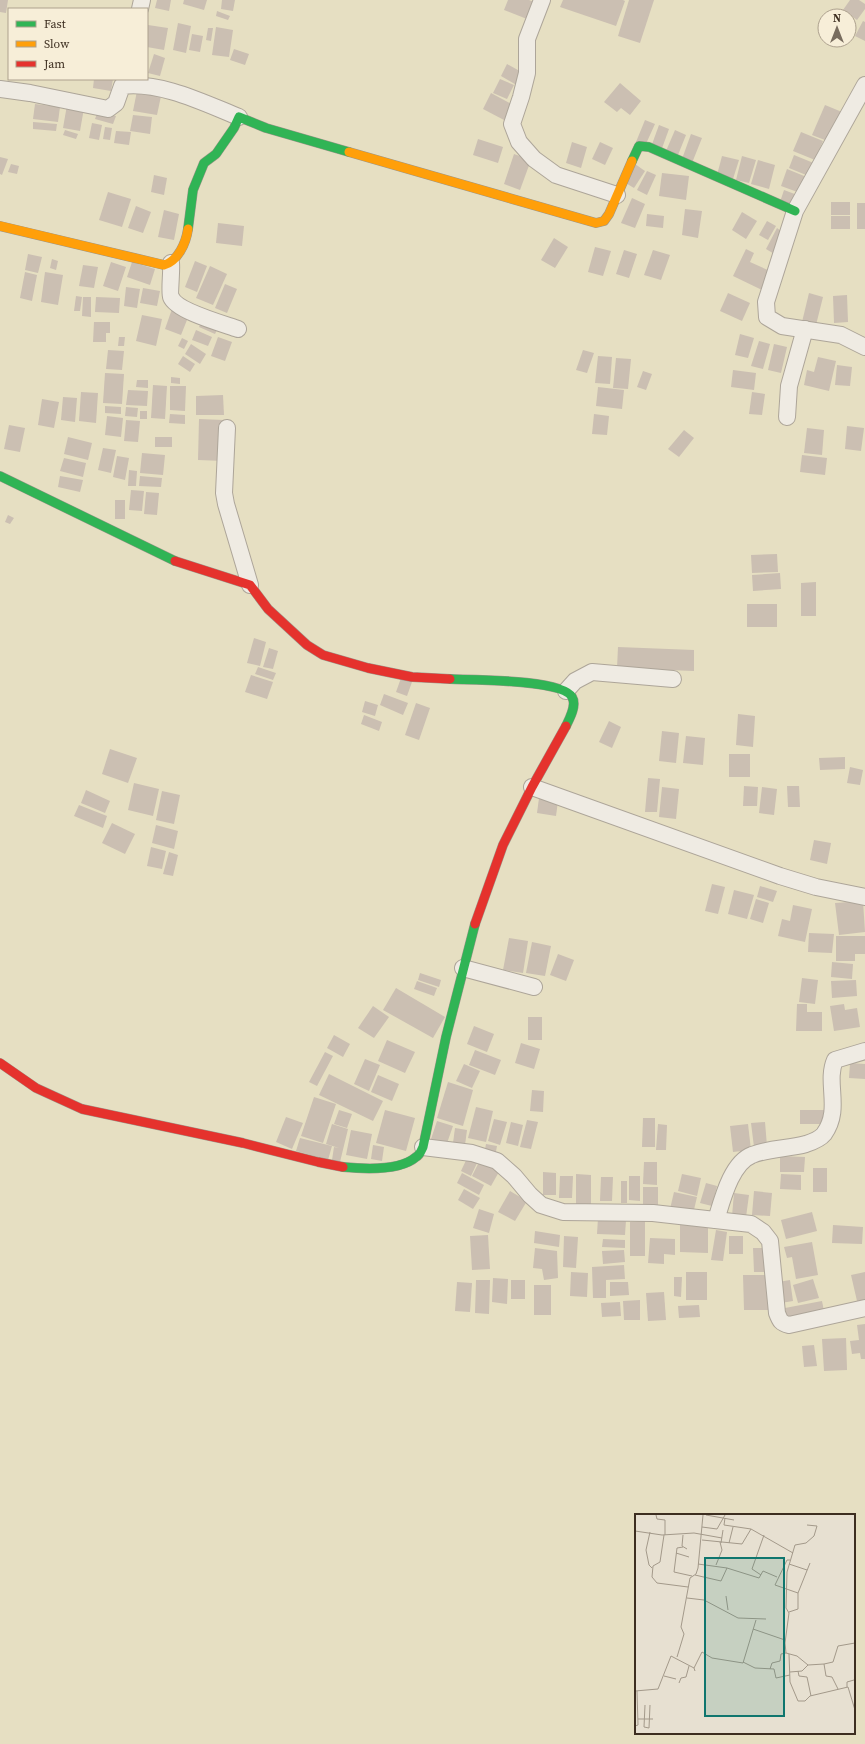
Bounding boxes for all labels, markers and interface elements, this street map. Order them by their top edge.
legend [8,8,148,80]
north arrow [817,8,857,48]
text: N [833,11,841,26]
text: Fast [44,16,66,32]
text: Slow [44,36,70,52]
text: Jam [43,56,65,72]
inset map [635,1514,855,1734]

